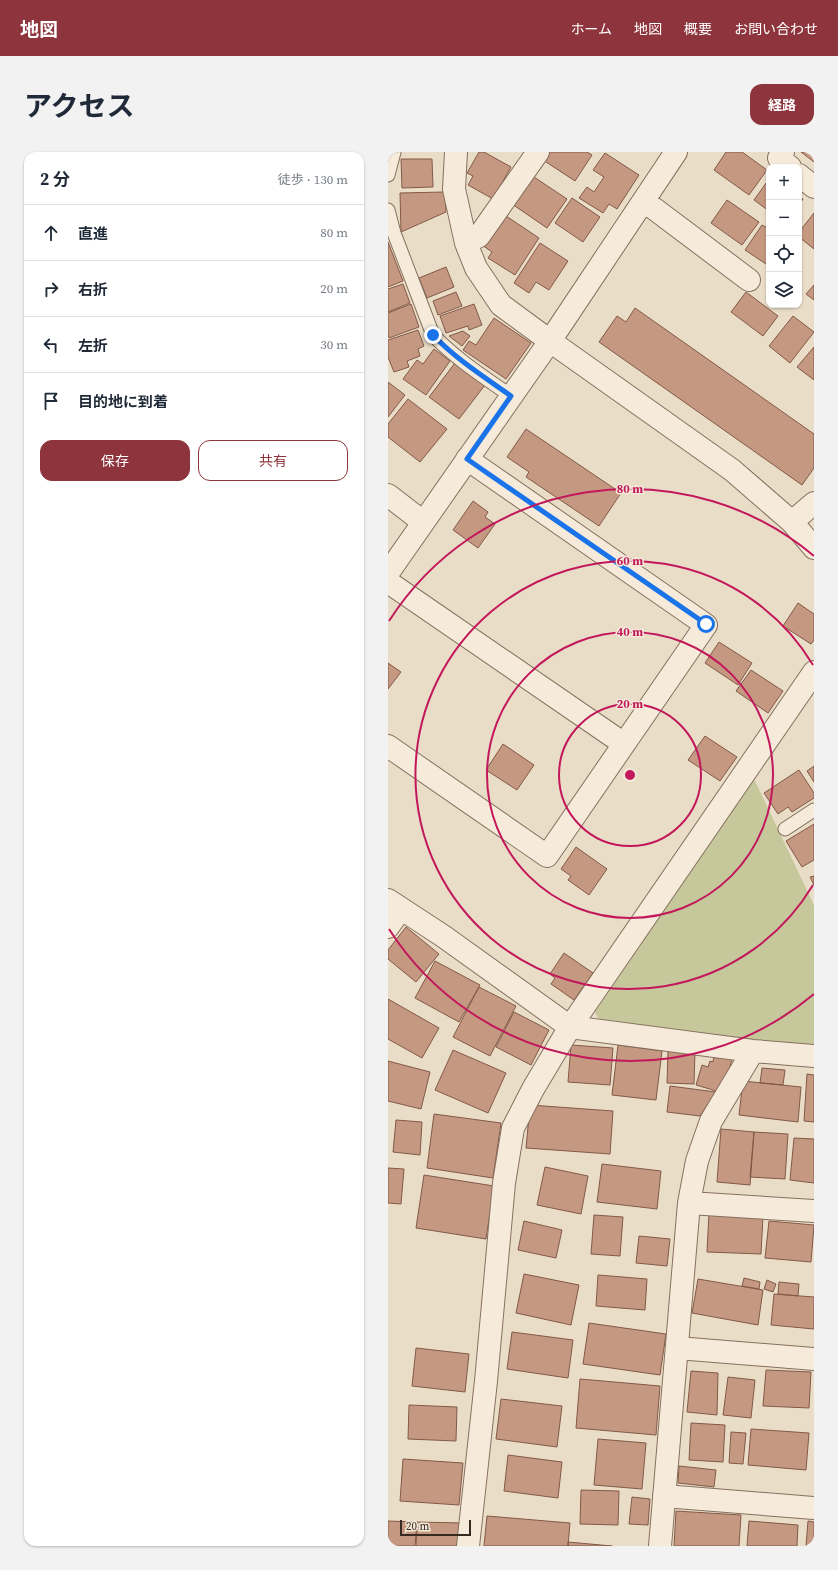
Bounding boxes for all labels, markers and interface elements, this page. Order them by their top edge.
text: 地図 [20,16,58,42]
text: ホーム [570,19,612,39]
text: 地図 [634,19,662,39]
text: 概要 [684,19,712,39]
text: お問い合わせ [734,19,818,39]
button: 経路 [750,84,814,125]
text: アクセス [24,87,135,125]
map controls [766,164,802,308]
button: + [766,164,802,200]
text: 2 分 [40,167,70,191]
text: 徒歩 · 130 m [278,171,348,188]
button: − [766,200,802,236]
icon: ahead [40,222,62,244]
text: 直進 [78,223,108,244]
text: 80 m [320,224,348,241]
button: locate [766,236,802,272]
button: layers [766,272,802,308]
icon: right [40,278,62,300]
text: 右折 [78,279,108,300]
text: 20 m [320,280,348,297]
route end [424,326,442,344]
icon: left [40,334,62,356]
text: 左折 [78,335,108,356]
text: 30 m [320,336,348,353]
icon: arrive [40,390,62,412]
text: 目的地に到着 [78,391,168,412]
button: 保存 [40,440,190,481]
button: 共有 [198,440,348,481]
text: 80 m [617,481,643,497]
text: 60 m [617,553,643,569]
route start [697,615,715,633]
text: 40 m [617,624,643,640]
text: 20 m [617,696,643,712]
centre of rings [623,768,637,782]
scale bar [400,1518,471,1537]
text: 20 m [406,1519,429,1534]

